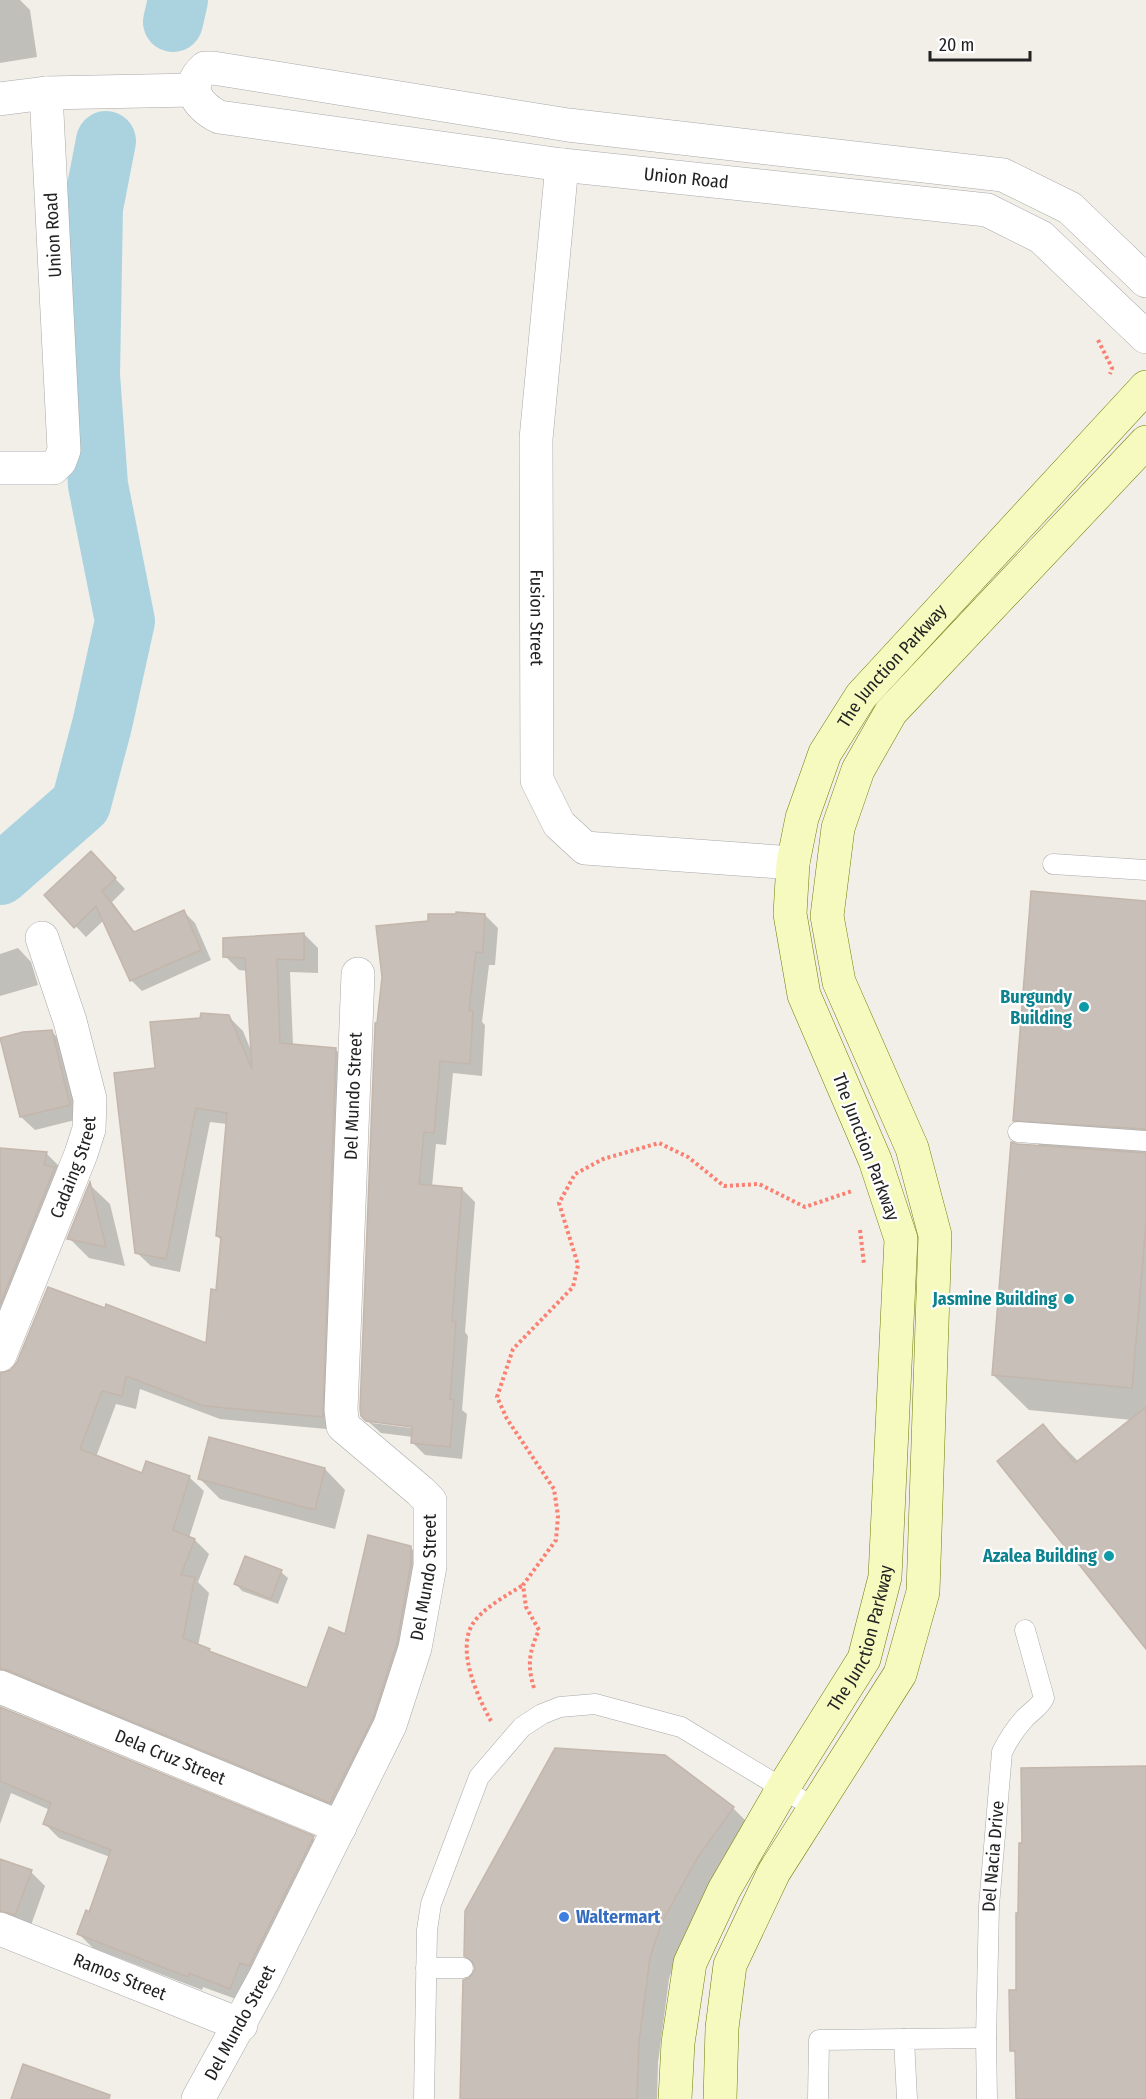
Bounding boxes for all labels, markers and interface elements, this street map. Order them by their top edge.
scale bar [930,24,1030,62]
text: 20 m [939,34,974,56]
street label: Union Road [643,163,730,194]
street label: Union Road [40,192,66,278]
street label: Fusion Street [525,570,548,666]
street label: The Junction Parkway [833,599,951,732]
place label: Burgundy Building [1000,986,1072,1029]
marker: Burgundy Building [1077,1000,1091,1014]
street label: Del Mundo Street [340,1032,367,1160]
street label: The Junction Parkway [828,1070,904,1224]
street label: Cadaing Street [45,1116,100,1222]
place label: Jasmine Building [932,1288,1057,1310]
marker: Jasmine Building [1062,1292,1076,1306]
street label: Del Mundo Street [406,1514,441,1642]
place label: Azalea Building [982,1545,1097,1567]
marker: Azalea Building [1102,1549,1116,1563]
street label: The Junction Parkway [823,1565,897,1716]
street label: Dela Cruz Street [112,1725,229,1790]
street label: Del Nacia Drive [978,1800,1009,1912]
place label: Waltermart [576,1906,661,1928]
marker: Waltermart [557,1910,571,1924]
street label: Ramos Street [70,1948,170,2005]
street label: Del Mundo Street [199,1962,280,2084]

